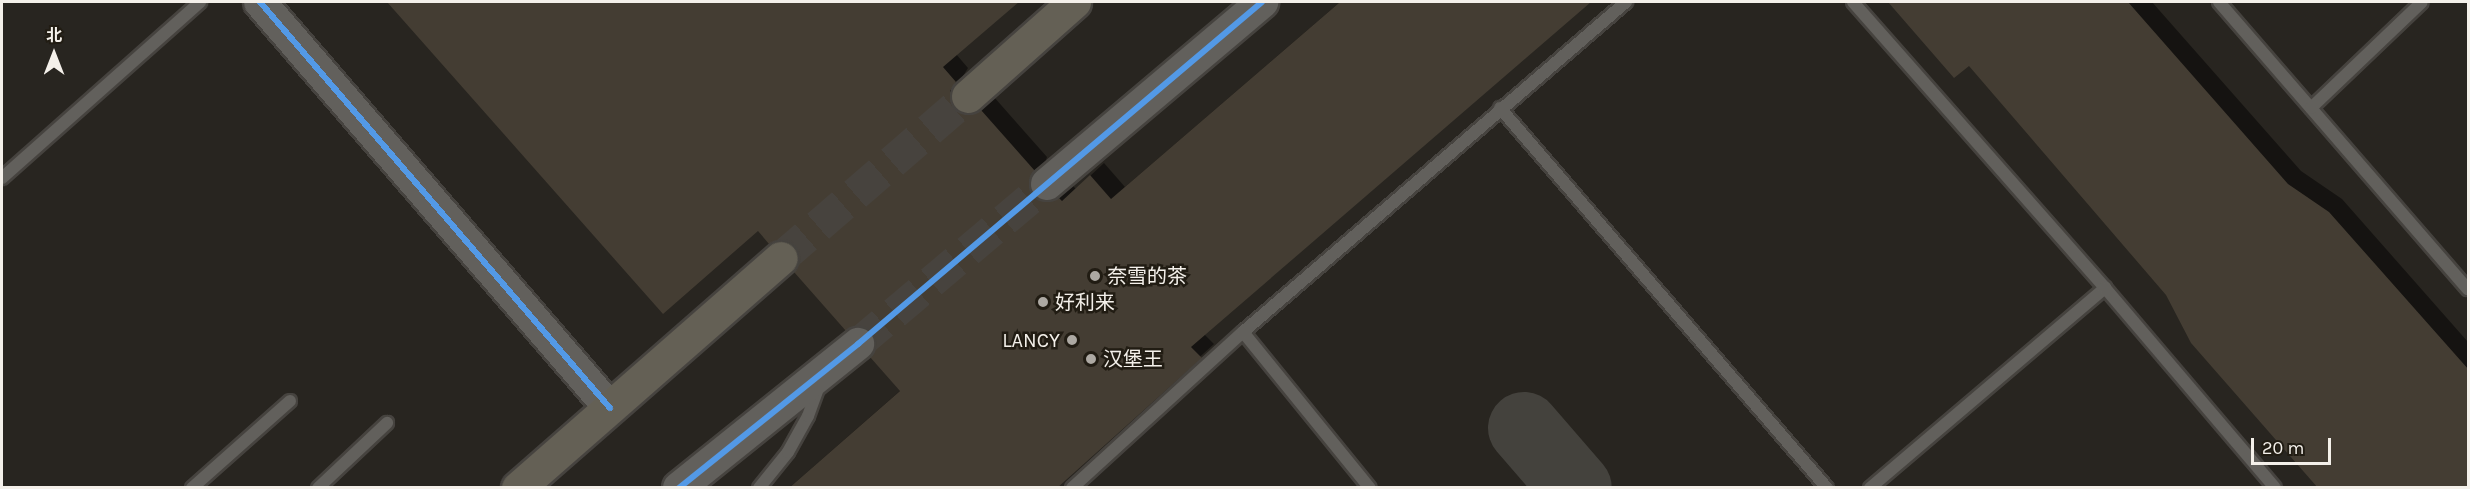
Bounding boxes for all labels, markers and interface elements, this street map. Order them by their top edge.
north arrow [24,24,84,84]
text: 北 [46,26,62,45]
place label: 奈雪的茶 [1107,264,1187,288]
marker: 奈雪的茶 [1088,269,1102,283]
place label: 好利来 [1055,290,1115,314]
marker: 好利来 [1036,295,1050,309]
place label: LANCY [1002,328,1060,352]
marker: LANCY [1065,333,1079,347]
place label: 汉堡王 [1103,347,1163,371]
marker: 汉堡王 [1084,352,1098,366]
scale bar [2254,426,2334,464]
text: 20 m [2262,437,2304,459]

